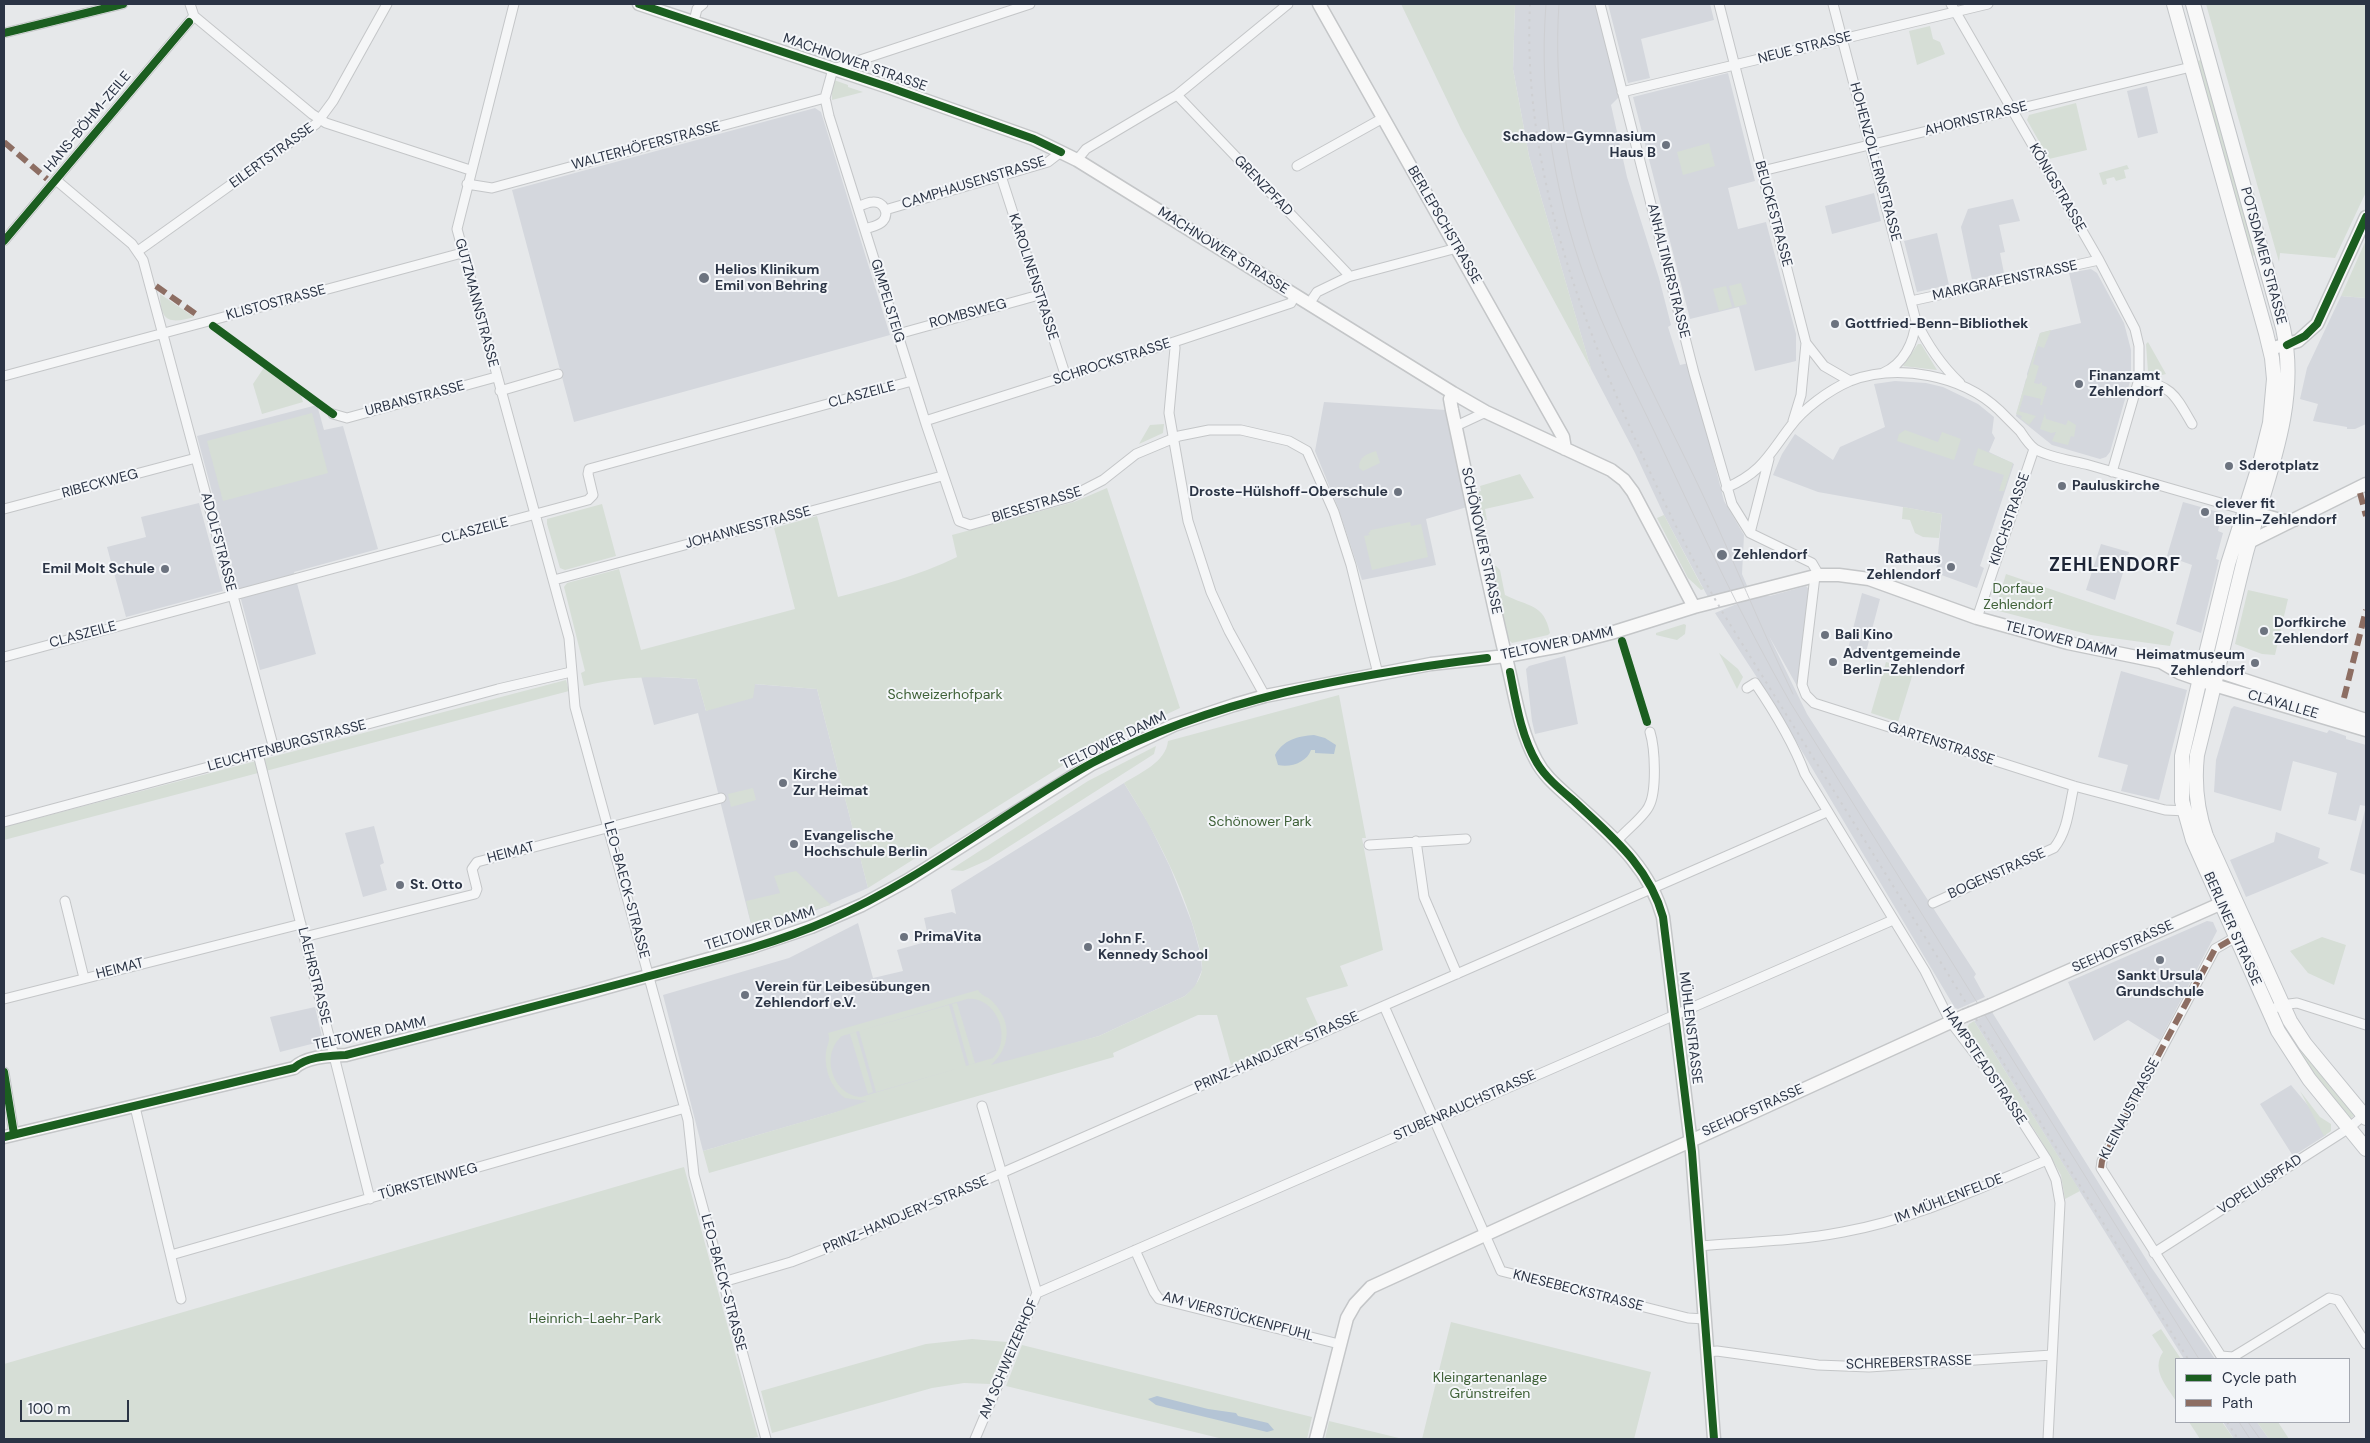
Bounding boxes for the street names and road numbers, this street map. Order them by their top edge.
street label: NEUE STRASSE [1756,28,1854,68]
street label: MACHNOWER STRASSE [781,30,929,96]
street label: HANS-BÖHM-ZEILE [41,68,135,176]
street label: HOHENZOLLERNSTRASSE [1846,81,1904,243]
street label: AHORNSTRASSE [1923,98,2029,140]
street label: WALTERHÖFERSTRASSE [570,118,722,174]
street label: EILERTSTRASSE [227,120,317,192]
street label: KÖNIGSTRASSE [2025,141,2089,235]
street label: GRENZPFAD [1230,152,1296,220]
street label: CAMPHAUSENSTRASSE [900,153,1048,213]
street label: BEUCKESTRASSE [1751,159,1795,269]
street label: BERLEPSCHSTRASSE [1403,163,1485,287]
street label: POTSDAMER STRASSE [2237,185,2289,327]
street label: ANHALTINERSTRASSE [1643,202,1693,340]
street label: MACHNOWER STRASSE [1154,204,1292,298]
street label: KAROLINENSTRASSE [1005,212,1061,342]
street label: GUTZMANNSTRASSE [451,237,501,369]
street label: GIMPELSTEIG [866,257,908,345]
street label: MARKGRAFENSTRASSE [1931,257,2079,305]
street label: KLISTOSTRASSE [224,282,328,324]
street label: ROMBSWEG [928,296,1008,332]
street label: SCHROCKSTRASSE [1051,335,1173,389]
street label: URBANSTRASSE [363,378,467,420]
street label: CLASZEILE [827,378,897,412]
street label: RIBECKWEG [60,466,140,502]
street label: SCHÖNOWER STRASSE [1457,466,1505,616]
street label: KIRCHSTRASSE [1986,470,2034,568]
street label: BIESESTRASSE [990,483,1084,527]
street label: ADOLFSTRASSE [197,491,239,593]
street label: JOHANNESSTRASSE [683,503,813,553]
street label: CLASZEILE [440,514,510,548]
street label: CLASZEILE [48,618,118,652]
street label: TELTOWER DAMM [2003,618,2119,662]
street label: TELTOWER DAMM [1499,624,1615,664]
street label: CLAYALLEE [2246,687,2320,723]
street label: TELTOWER DAMM [1059,708,1169,774]
street label: LEUCHTENBURGSTRASSE [206,717,368,775]
street label: GARTENSTRASSE [1886,719,1996,769]
street label: LEO-BAECK-STRASSE [600,819,652,961]
street label: HEIMAT [485,839,537,867]
street label: BOGENSTRASSE [1946,845,2048,903]
street label: BERLINER STRASSE [2199,870,2265,988]
street label: TELTOWER DAMM [703,903,817,955]
street label: SEEHOFSTRASSE [2070,917,2176,977]
street label: LAEHRSTRASSE [294,925,334,1027]
street label: HEIMAT [94,955,146,983]
street label: MÜHLENSTRASSE [1675,971,1705,1085]
street label: HAMPSTEADSTRASSE [1938,1004,2030,1128]
street label: PRINZ-HANDJERY-STRASSE [1192,1008,1362,1096]
street label: TELTOWER DAMM [312,1014,428,1054]
street label: KLEINAUSTRASSE [2096,1056,2164,1162]
street label: STUBENRAUCHSTRASSE [1391,1067,1539,1145]
street label: SEEHOFSTRASSE [1700,1081,1806,1141]
street label: VOPELIUSPFAD [2215,1151,2305,1219]
street label: TÜRKSTEINWEG [377,1160,479,1204]
street label: IM MÜHLENFELDE [1893,1171,2005,1227]
street label: PRINZ-HANDJERY-STRASSE [821,1173,991,1257]
street label: LEO-BAECK-STRASSE [697,1212,749,1354]
street label: KNESEBECKSTRASSE [1511,1267,1645,1315]
street label: AM VIERSTÜCKENPFUHL [1160,1289,1316,1345]
street label: AM SCHWEIZERHOF [976,1296,1042,1422]
street label: SCHREBERSTRASSE [1846,1352,1972,1374]

